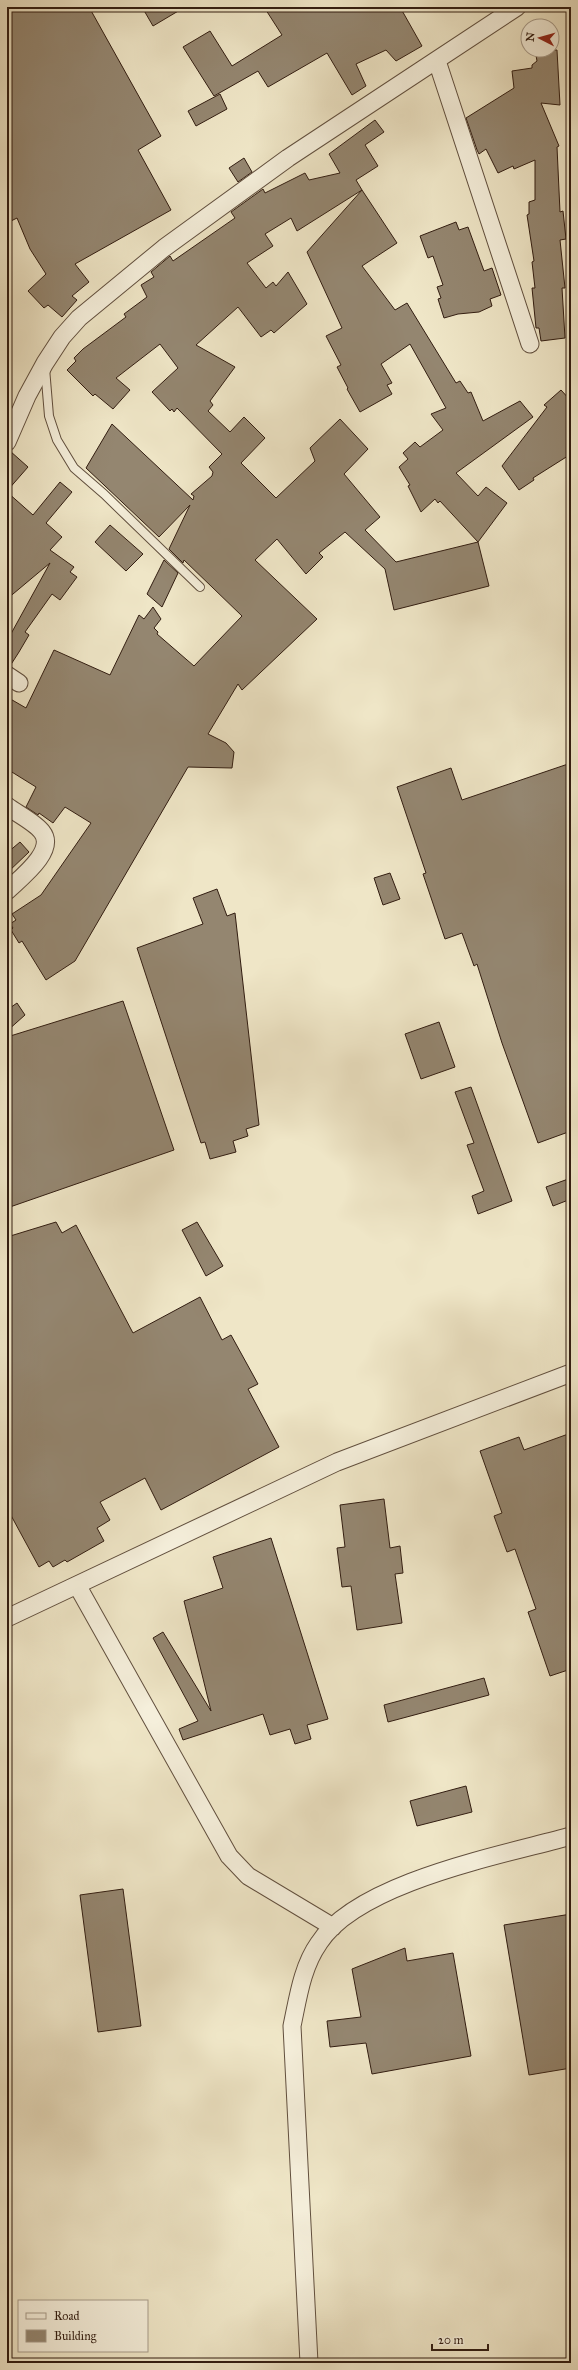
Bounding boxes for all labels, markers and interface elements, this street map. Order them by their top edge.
north arrow [520,18,560,58]
text: N [524,31,538,42]
legend [18,2300,148,2352]
text: Road [54,2309,80,2323]
scale bar [432,2326,488,2352]
text: Building [54,2329,97,2344]
text: 20 m [438,2333,464,2347]

